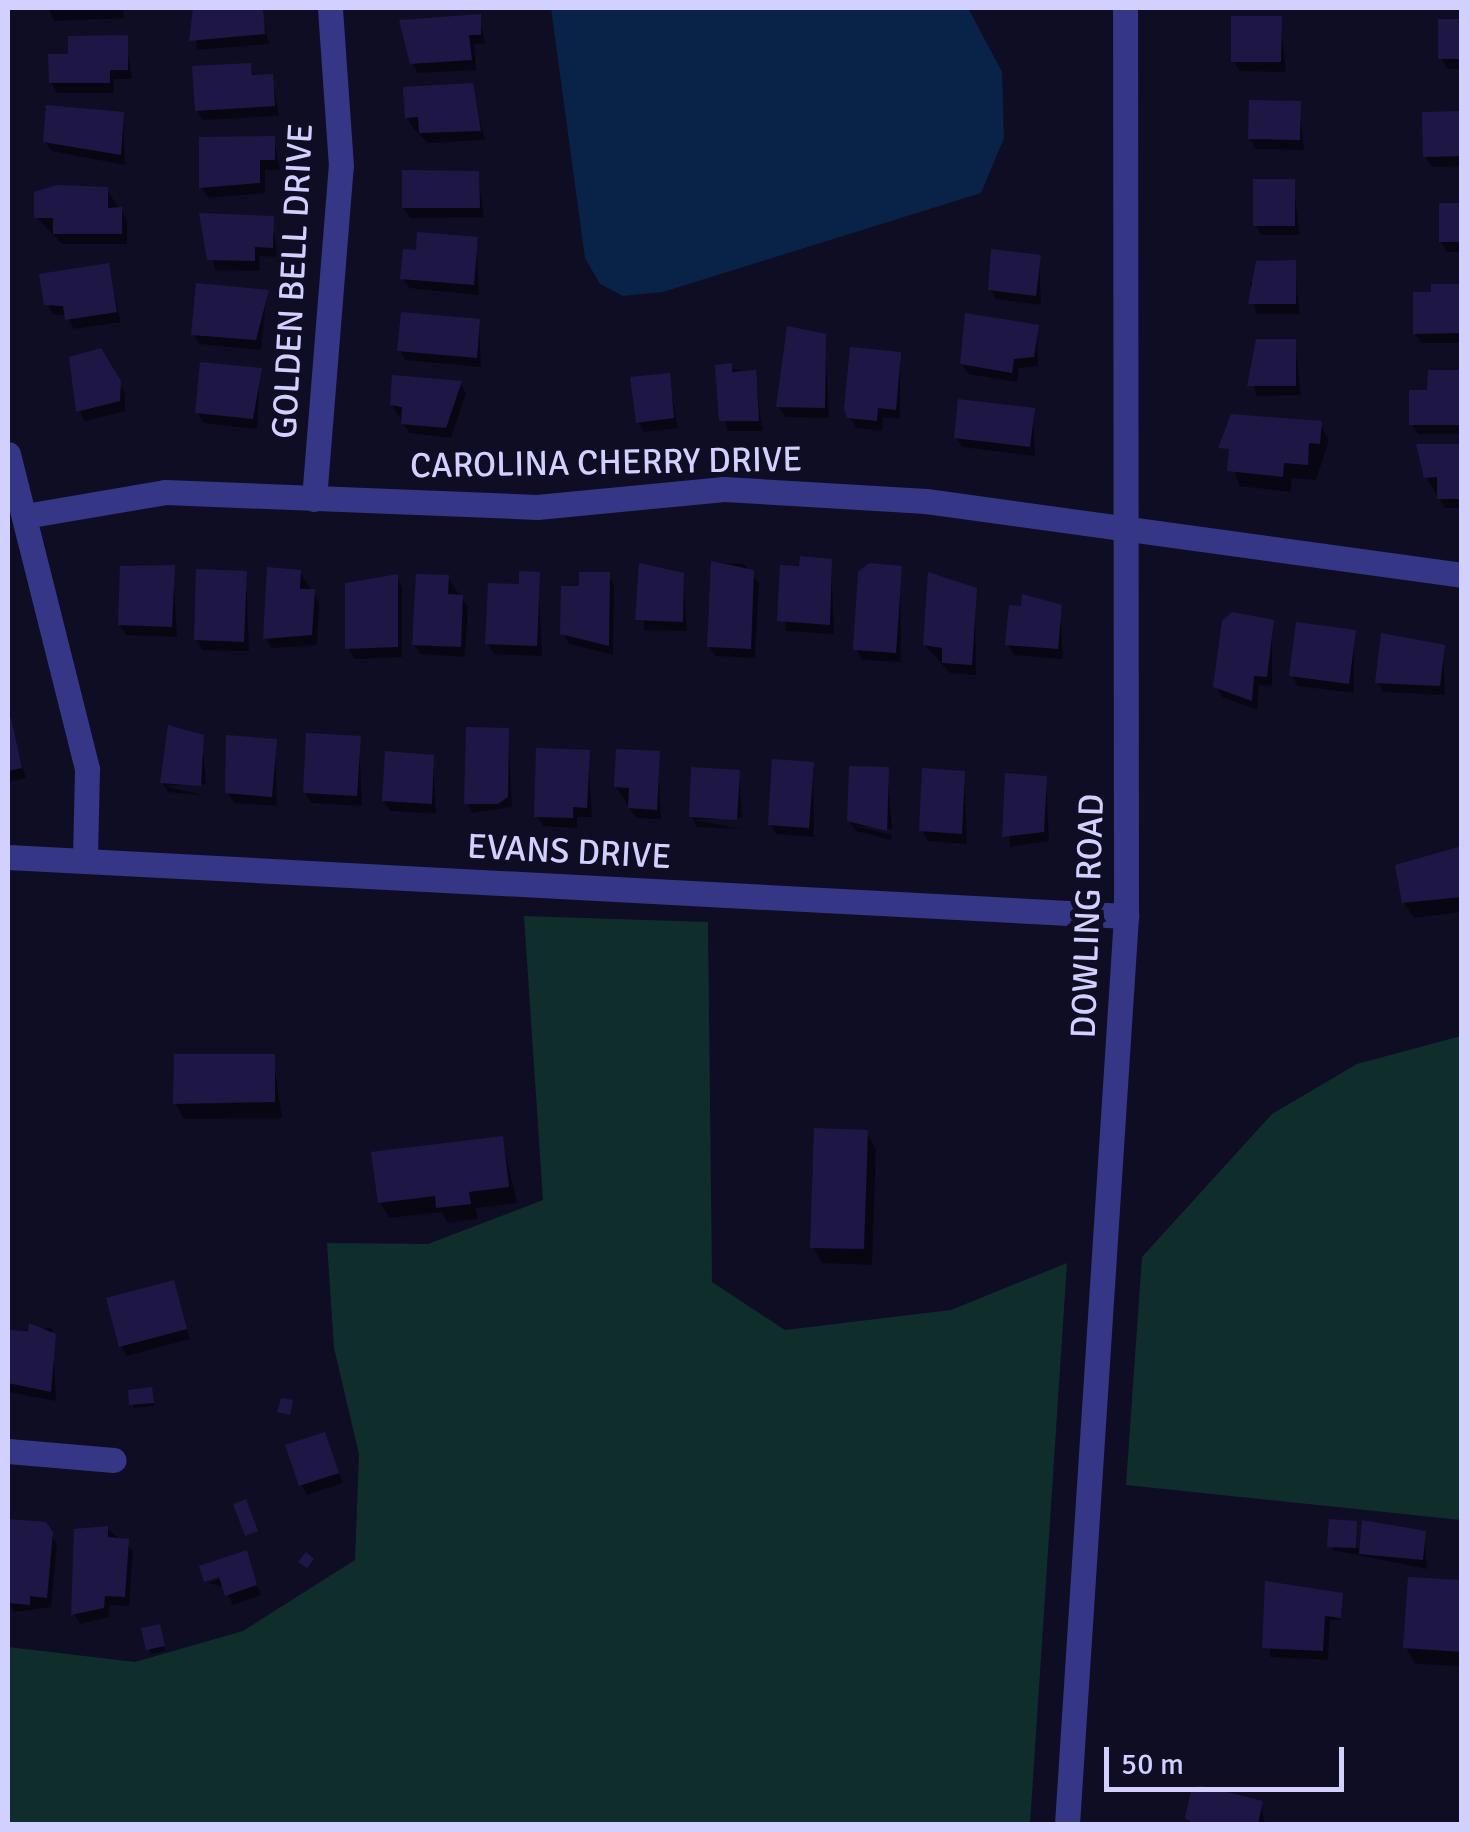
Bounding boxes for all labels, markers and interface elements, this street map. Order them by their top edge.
street label: GOLDEN BELL DRIVE [264,122,322,440]
street label: CAROLINA CHERRY DRIVE [410,439,802,487]
street label: DOWLING ROAD [1063,793,1113,1039]
street label: EVANS DRIVE [466,826,672,878]
scale bar [1109,1727,1349,1789]
text: 50 m [1121,1746,1184,1783]

